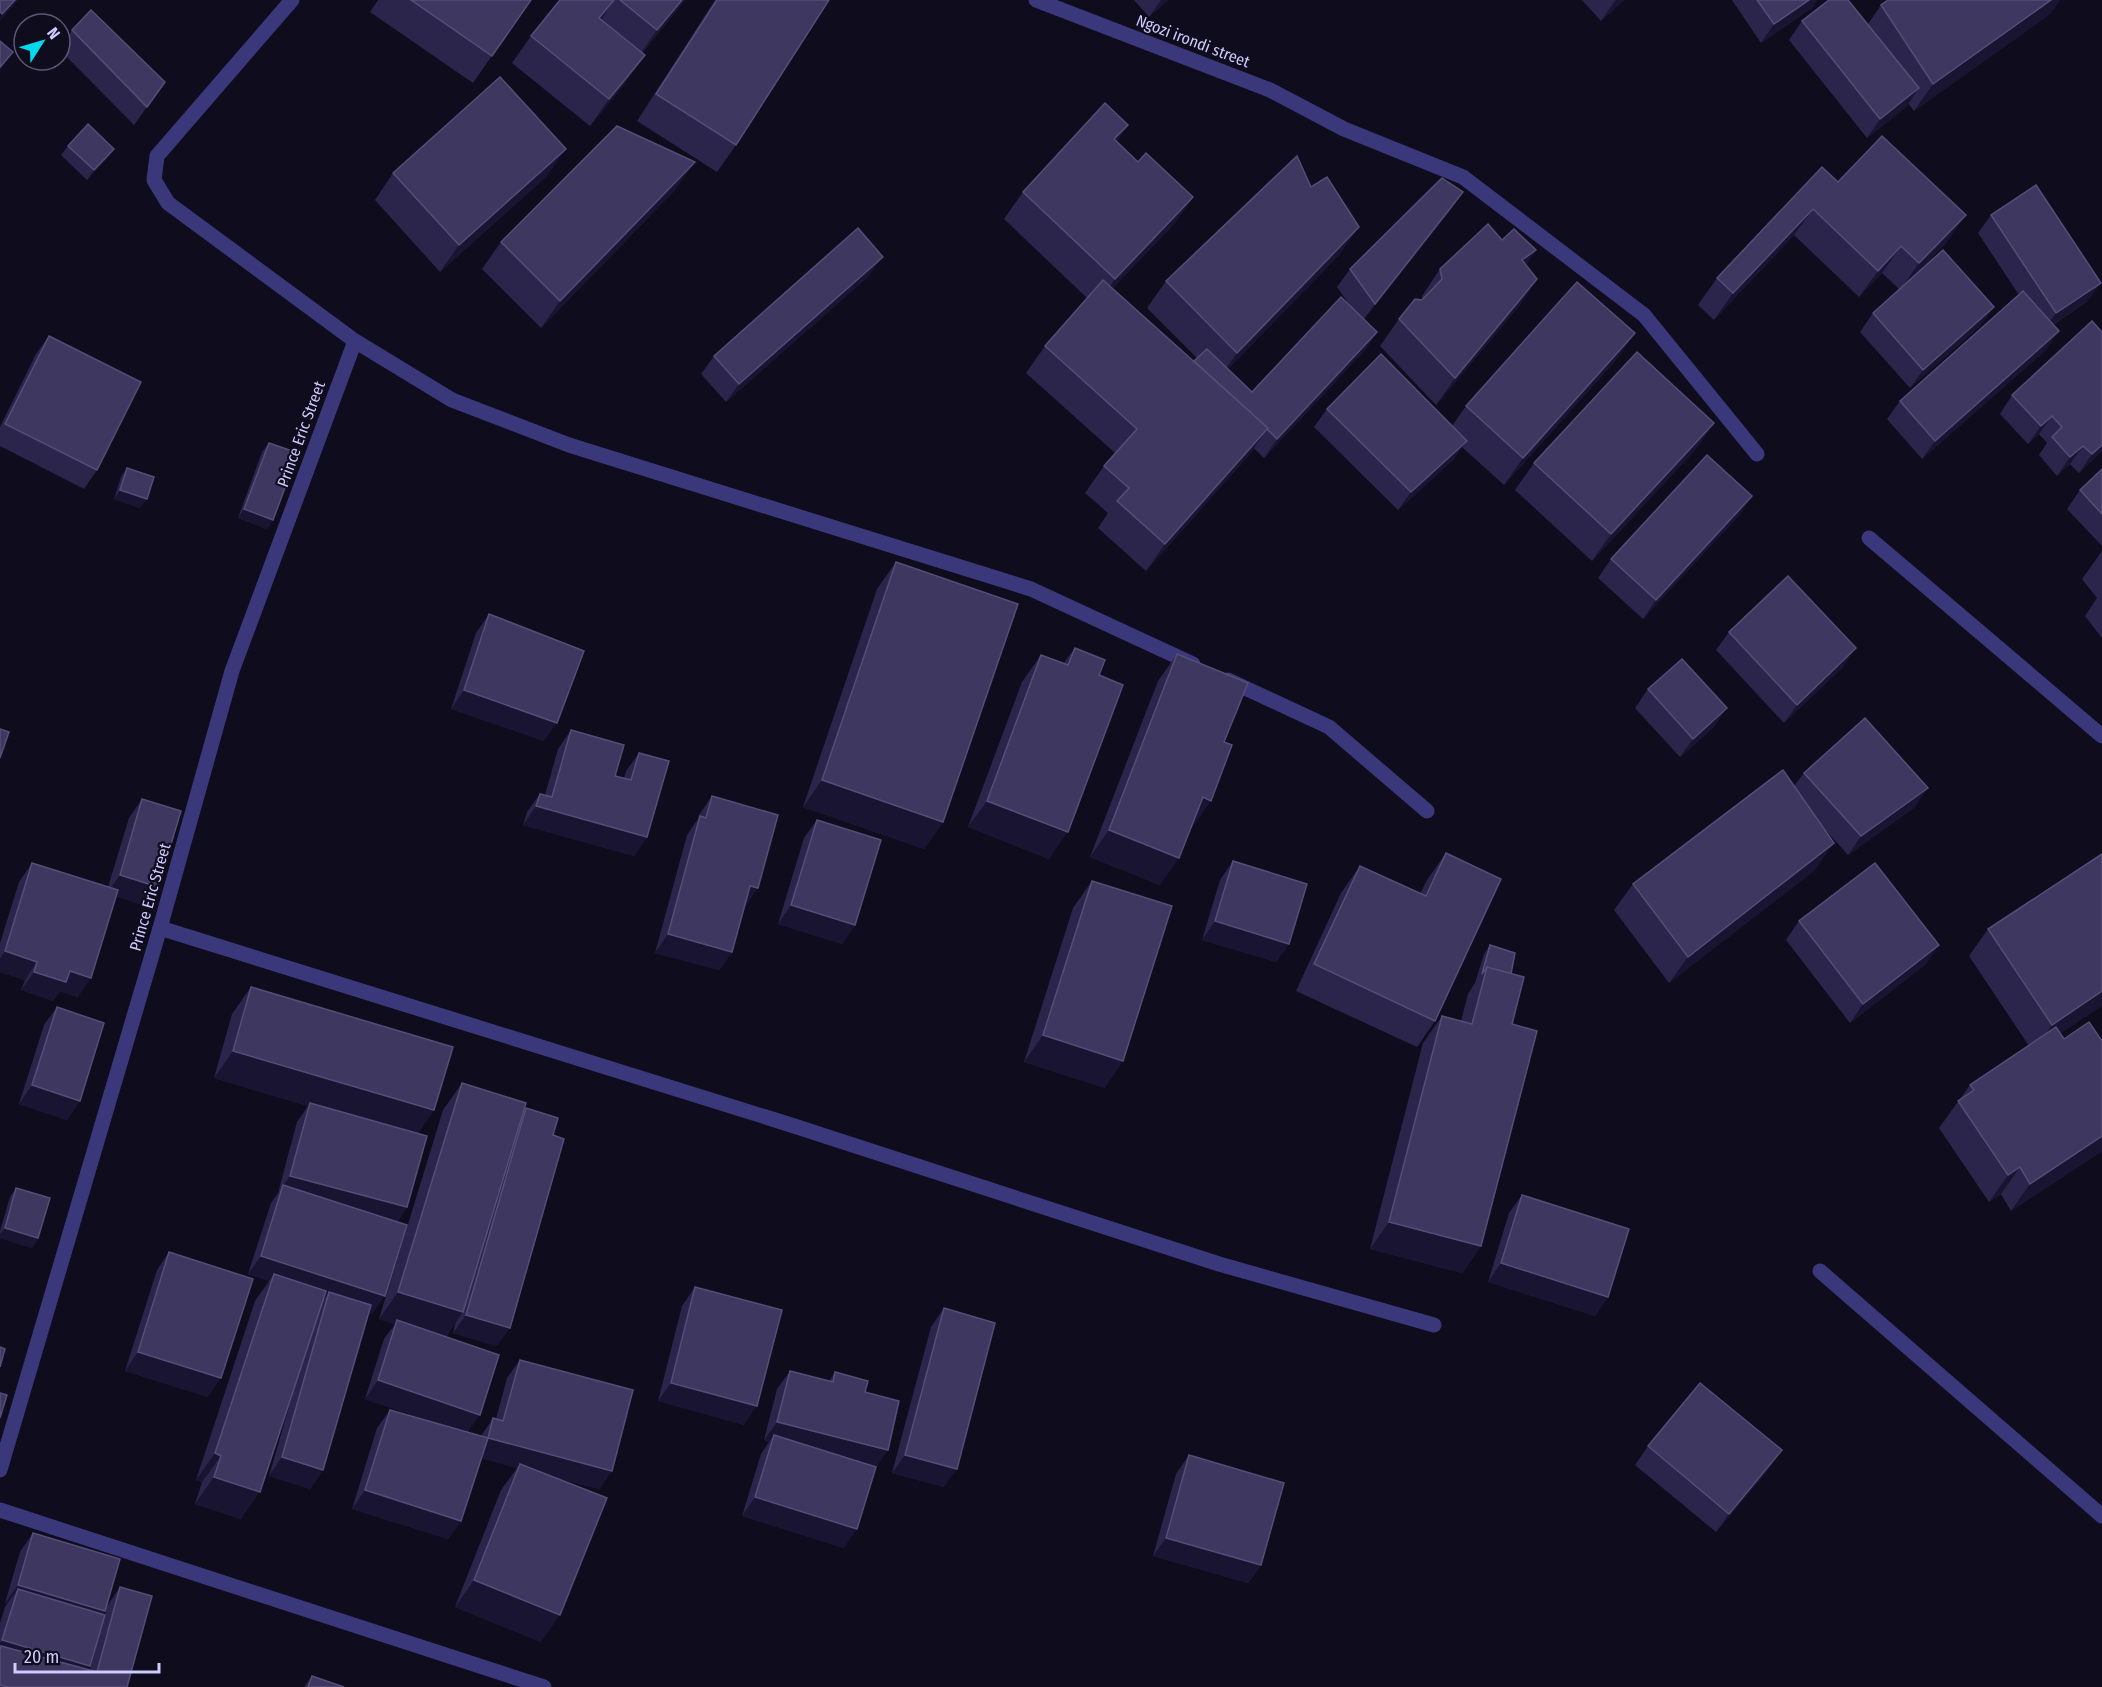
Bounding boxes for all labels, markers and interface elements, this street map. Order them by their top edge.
street label: Ngozi irondi street [1134,11,1253,72]
north arrow [12,12,72,72]
text: N [43,24,64,43]
street label: Prince Eric Street [273,378,329,490]
street label: Prince Eric Street [126,840,175,953]
scale bar [15,1636,159,1674]
text: 20 m [24,1646,59,1668]

